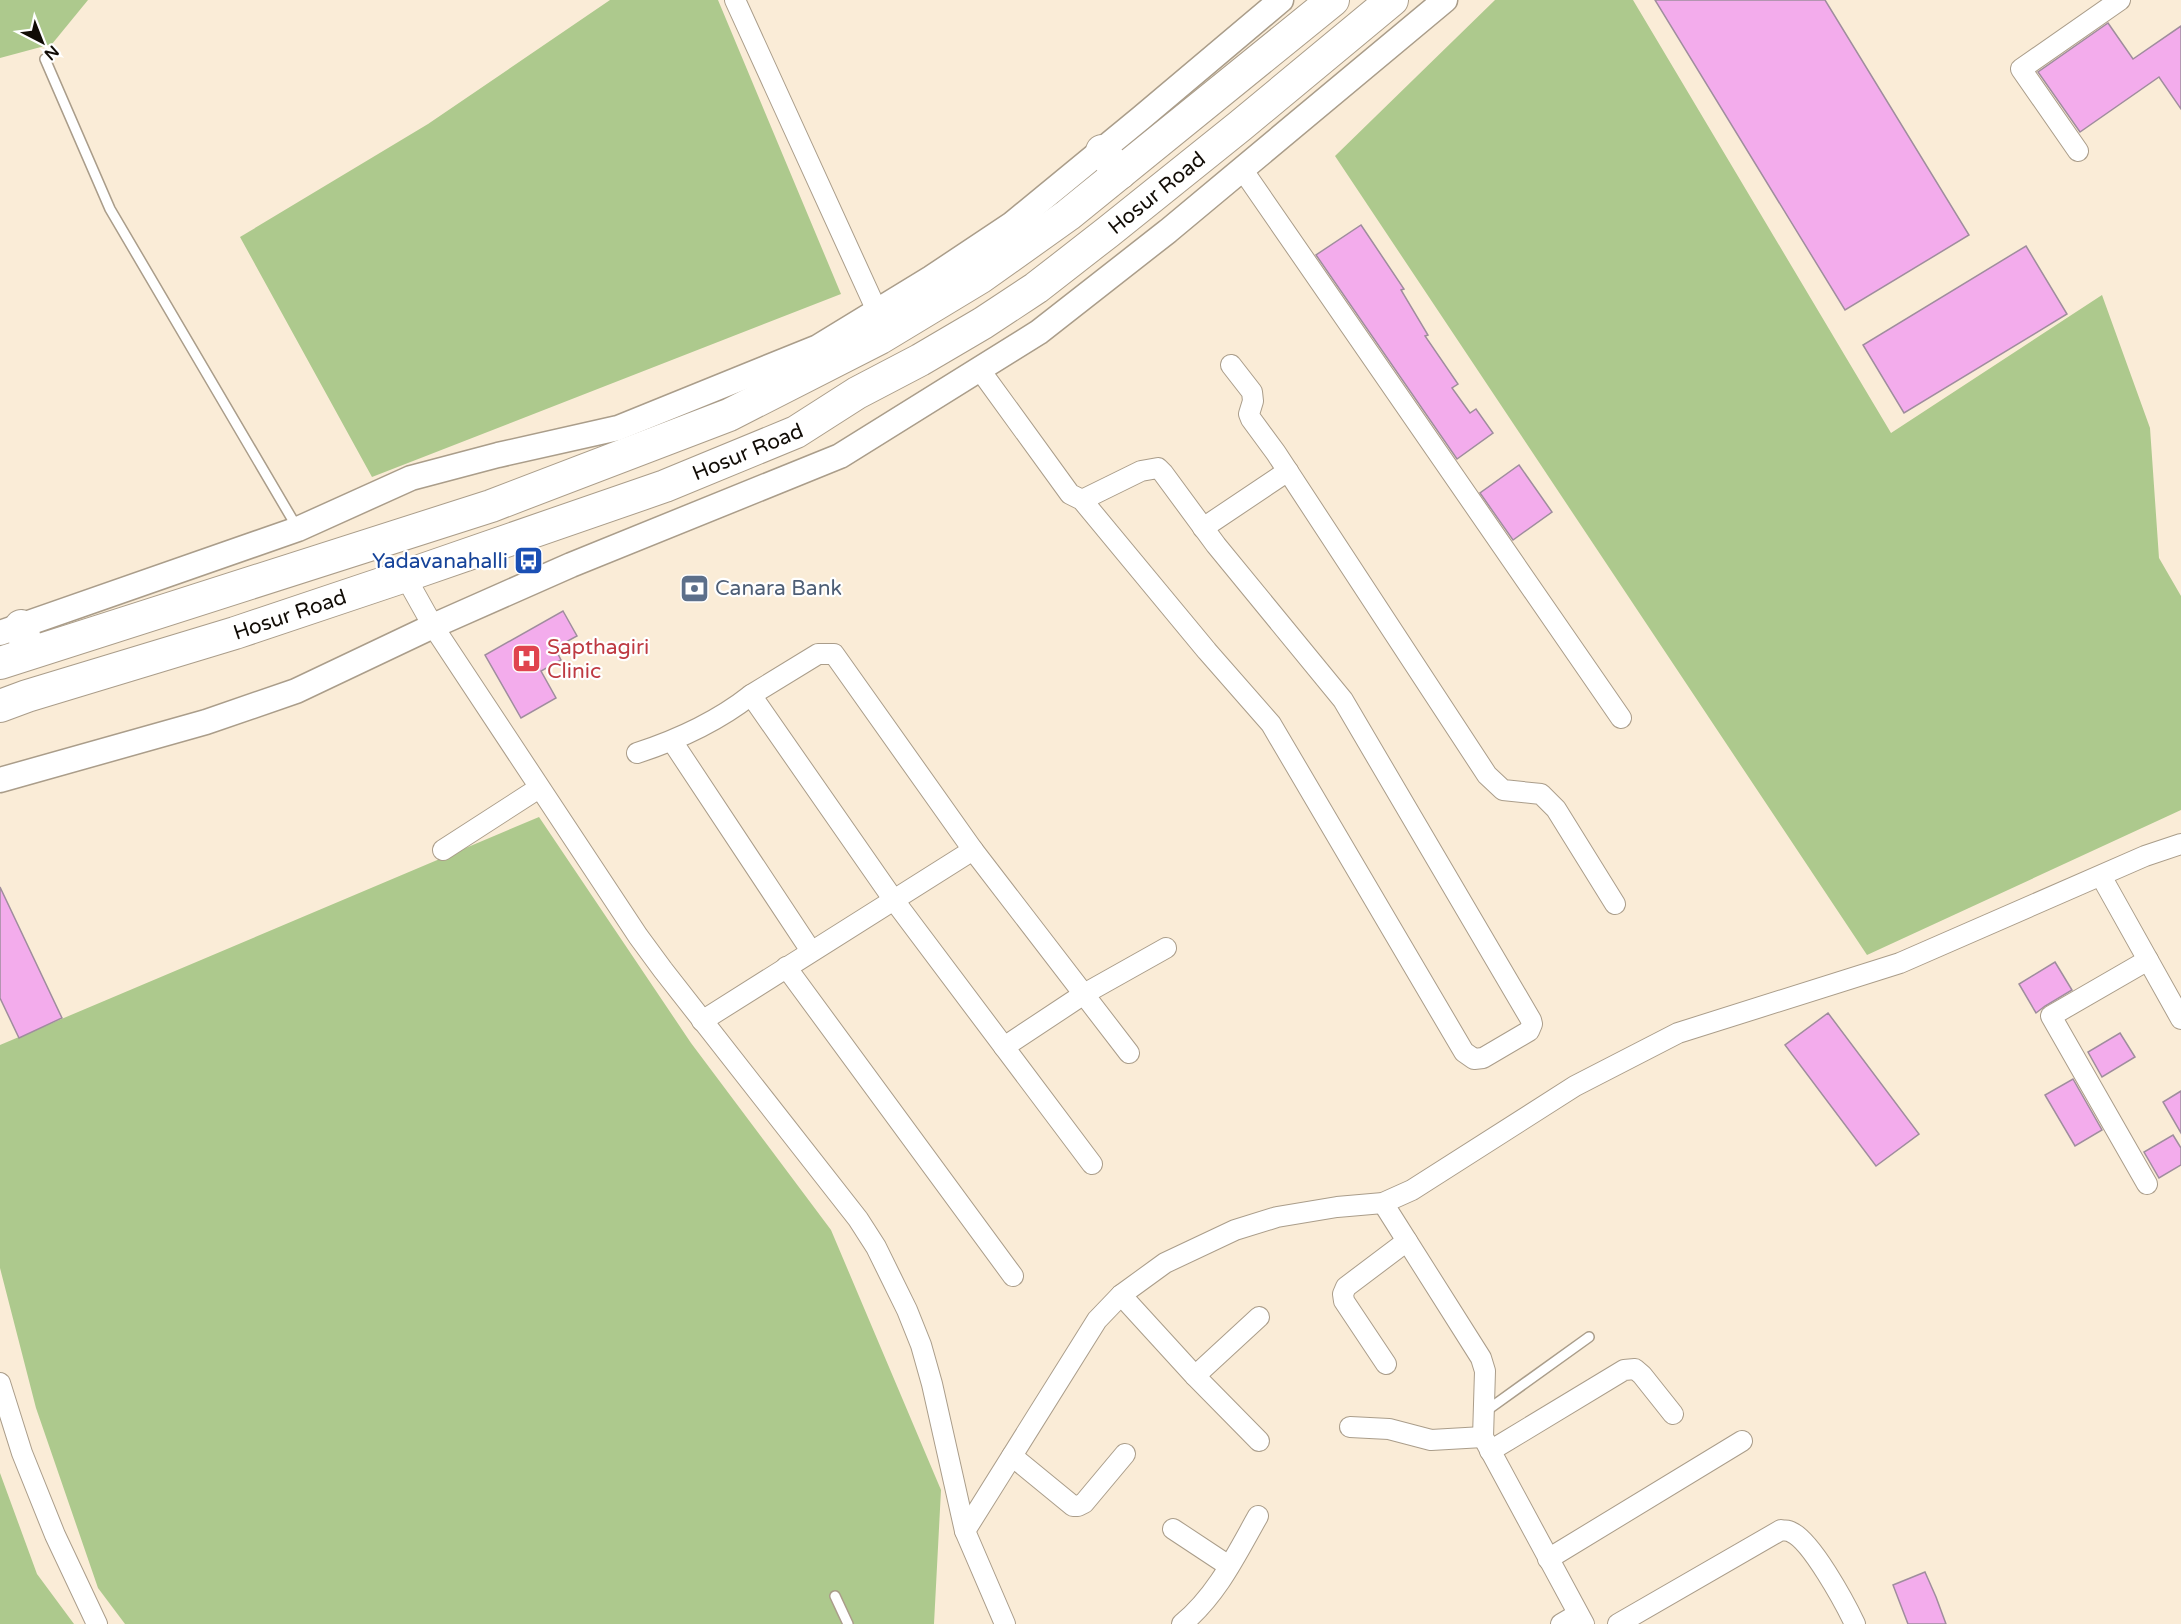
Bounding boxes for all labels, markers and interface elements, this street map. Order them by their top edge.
north arrow [12,12,72,72]
text: N [40,41,63,64]
street label: Hosur Road [1103,146,1210,239]
street label: Hosur Road [689,418,807,486]
bus stop icon: Yadavanahalli [513,545,545,577]
place label: Yadavanahalli [372,549,508,574]
bank icon: Canara Bank [678,572,710,604]
place label: Canara Bank [715,576,842,601]
street label: Hosur Road [230,584,350,645]
place label: Sapthagiri Clinic [547,635,649,684]
hospital icon: Sapthagiri Clinic [510,643,542,675]

